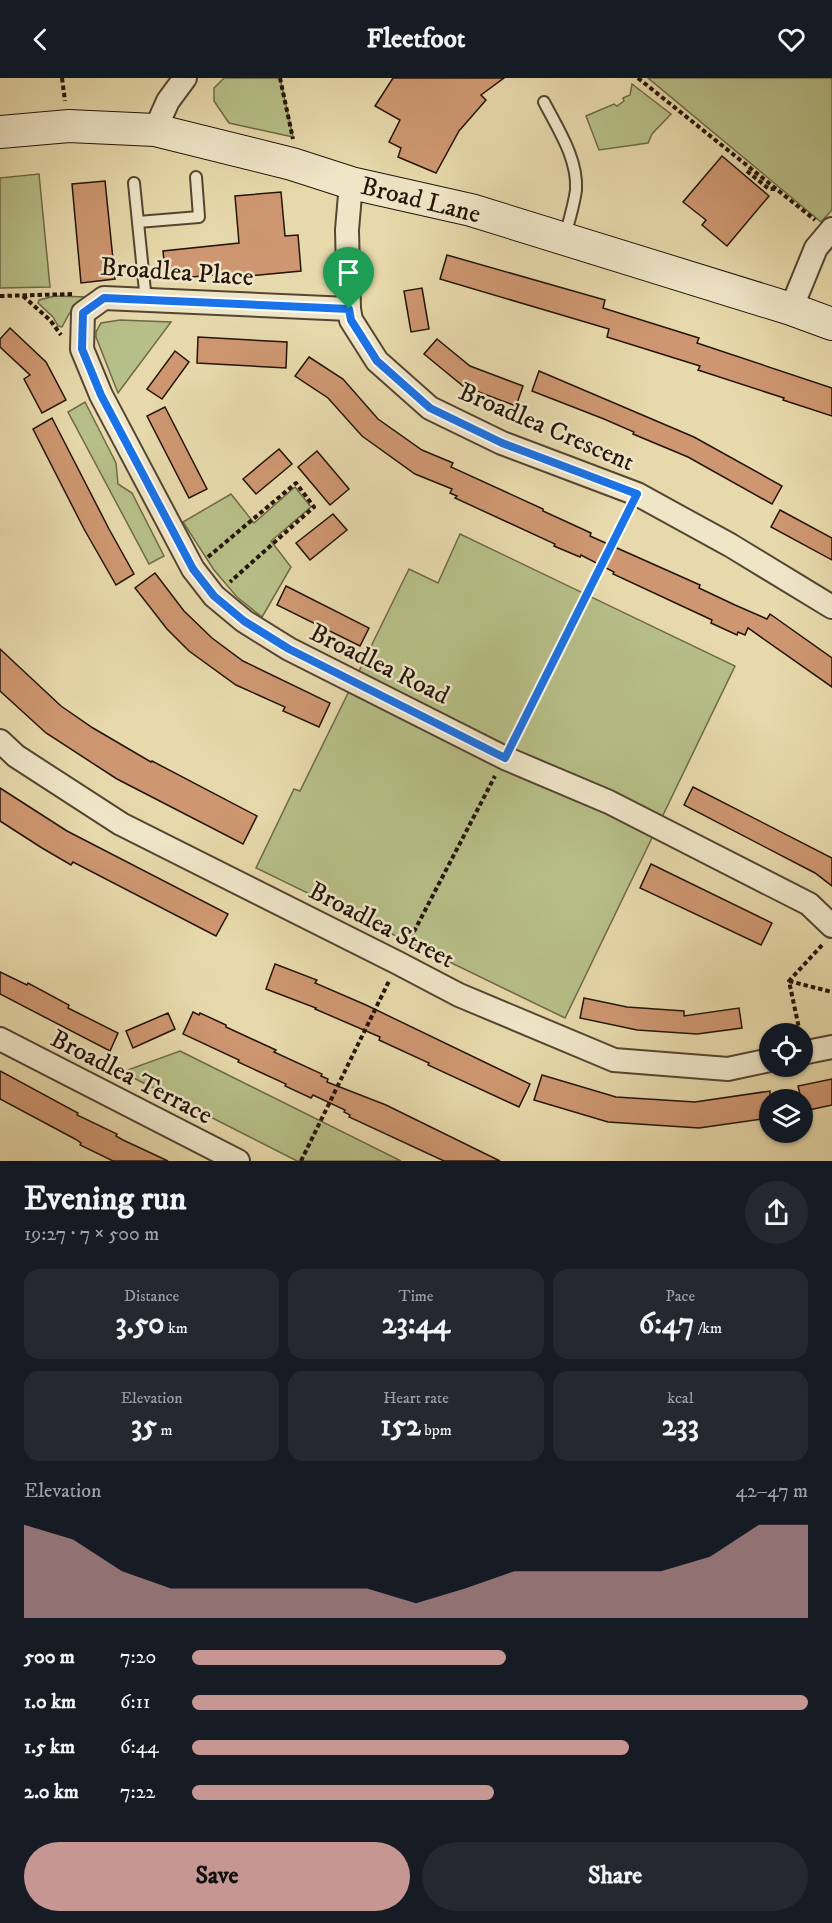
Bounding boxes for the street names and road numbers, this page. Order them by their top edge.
street label: Broad Lane [357,170,484,231]
street label: Broadlea Place [99,251,255,294]
street label: Broadlea Crescent [454,376,639,479]
street label: Broadlea Road [304,616,455,712]
street label: Broadlea Street [303,874,460,976]
street label: Broadlea Terrace [45,1022,218,1132]

